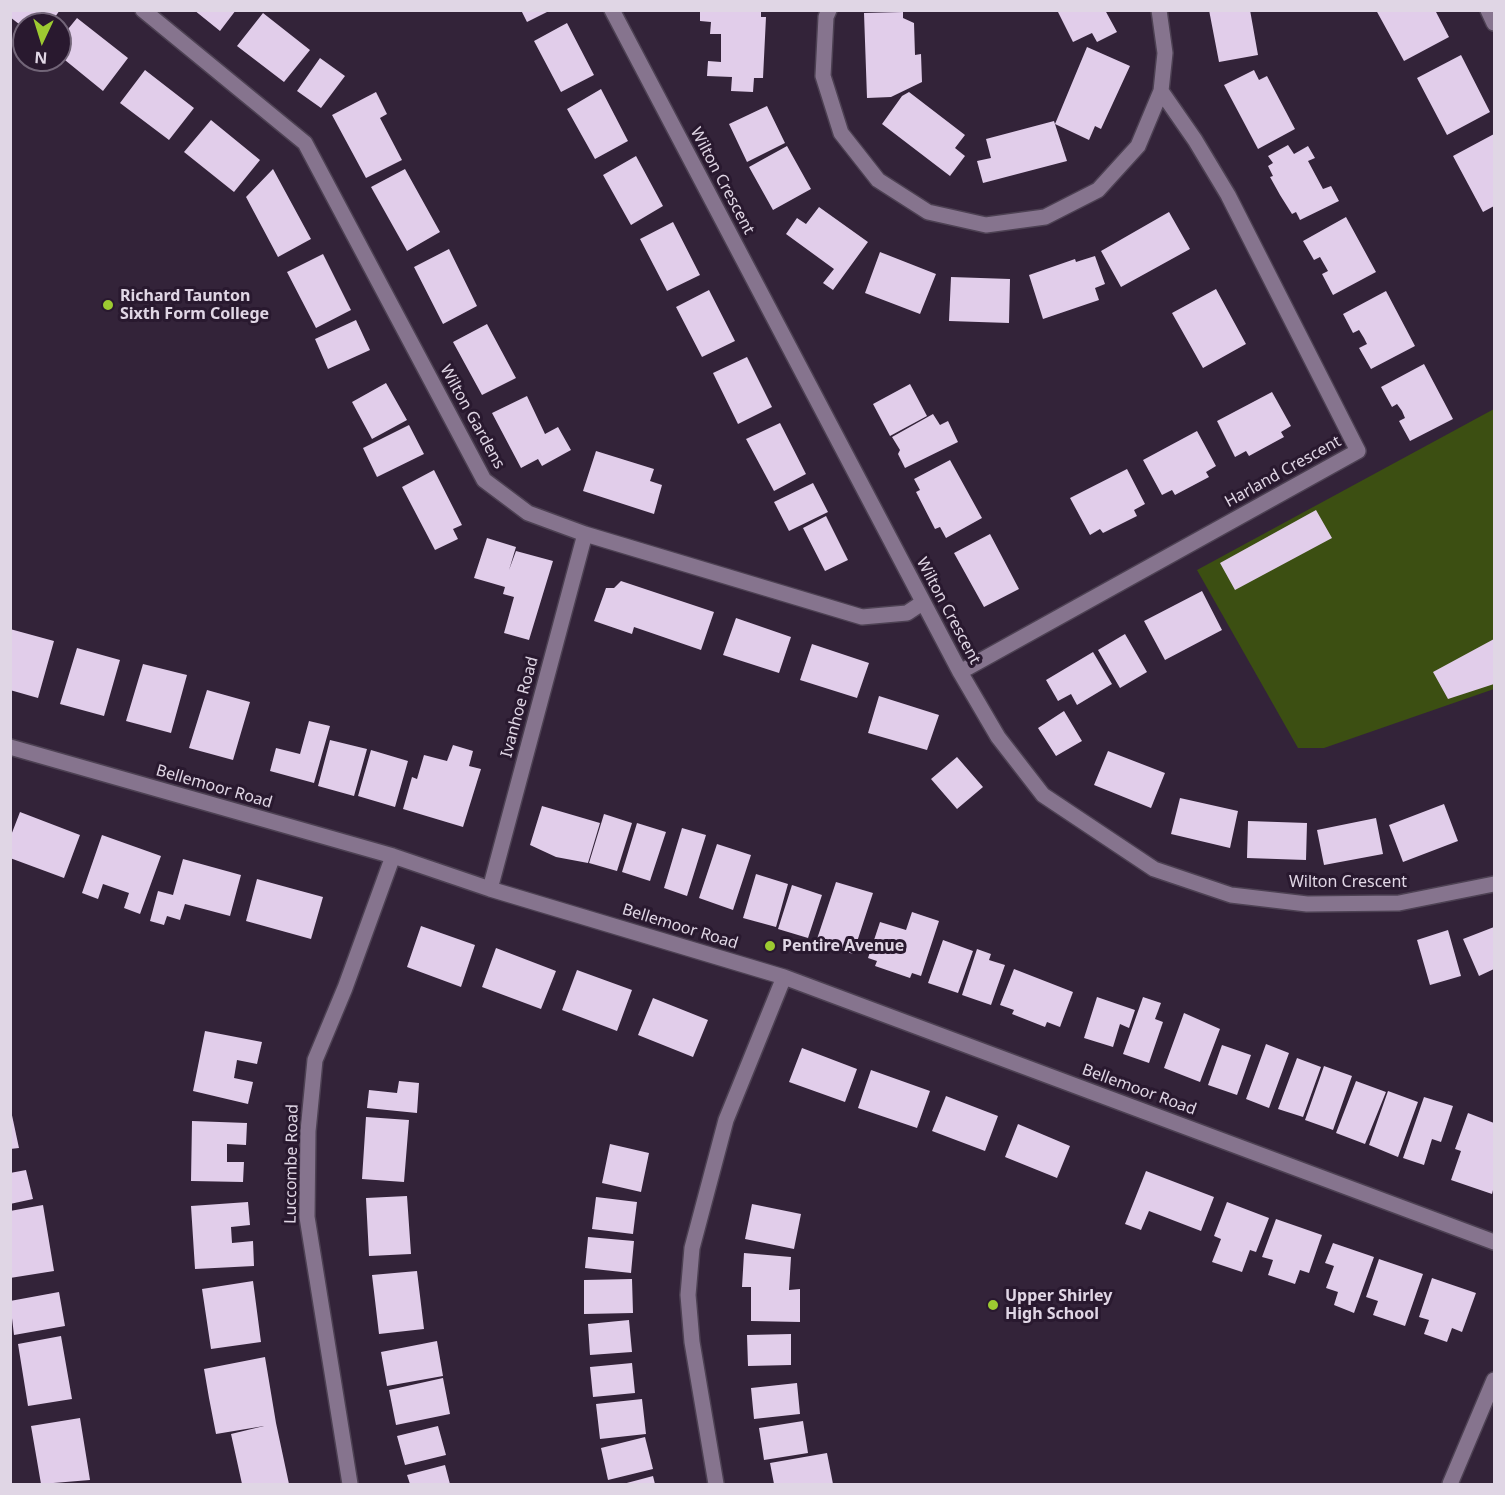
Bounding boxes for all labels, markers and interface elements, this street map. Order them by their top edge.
north arrow [12,12,72,72]
text: N [34,47,48,69]
street label: Wilton Crescent [686,124,758,238]
place label: Richard Taunton Sixth Form College [120,286,269,324]
marker: Richard Taunton Sixth Form College [101,298,115,312]
street label: Wilton Gardens [435,362,509,472]
street label: Harland Crescent [1222,432,1344,512]
street label: Wilton Crescent [912,554,984,668]
street label: Ivanhoe Road [497,654,543,760]
street label: Bellemoor Road [154,761,274,813]
street label: Wilton Crescent [1289,872,1407,892]
street label: Bellemoor Road [620,900,740,954]
place label: Pentire Avenue [782,936,904,956]
marker: Pentire Avenue [763,939,777,953]
street label: Bellemoor Road [1079,1060,1199,1120]
street label: Luccombe Road [281,1104,303,1224]
place label: Upper Shirley High School [1005,1286,1112,1324]
marker: Upper Shirley High School [986,1298,1000,1312]

